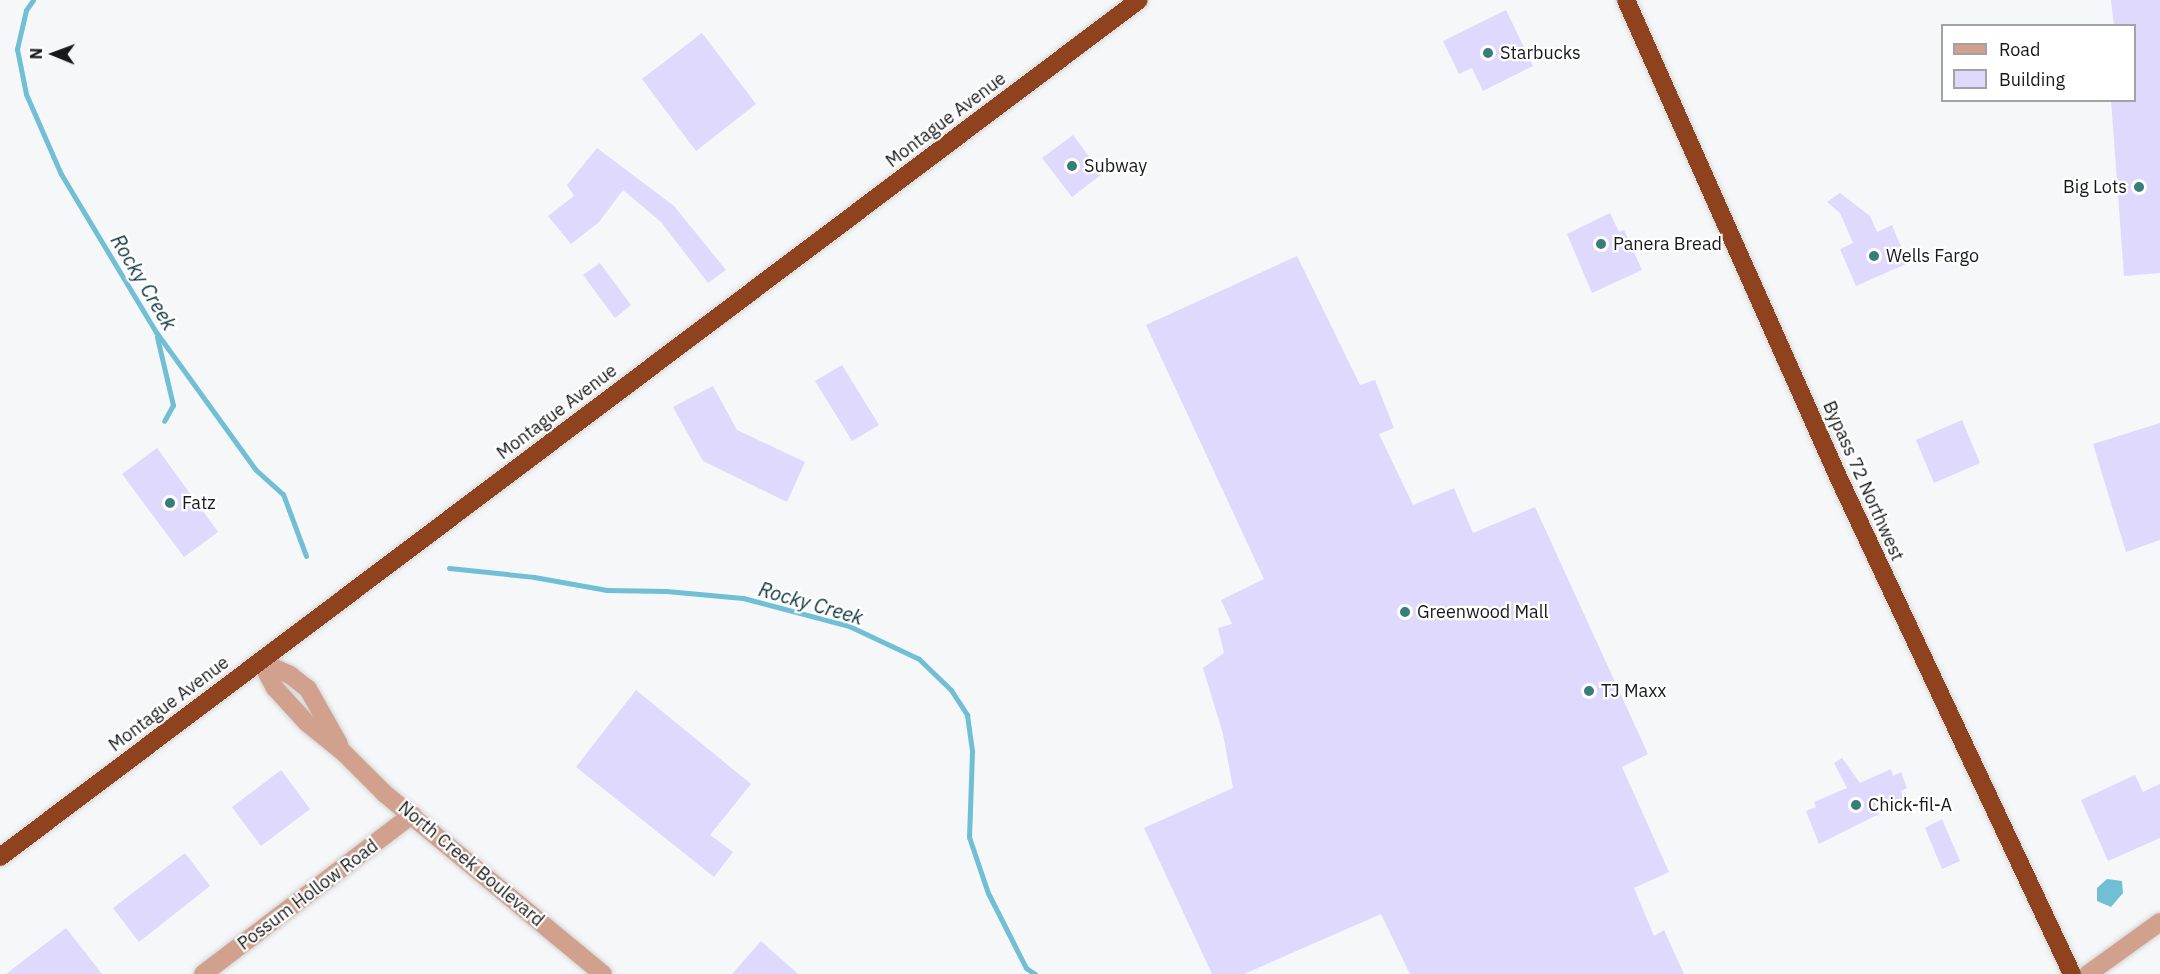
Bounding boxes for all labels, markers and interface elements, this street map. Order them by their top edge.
north arrow [24,24,84,84]
legend [1941,24,2136,102]
text: Road [1999,38,2040,61]
place label: Starbucks [1500,42,1581,64]
marker: Starbucks [1481,46,1495,60]
text: N [26,48,46,60]
street label: Montague Avenue [882,68,1010,172]
text: Building [1999,68,2065,91]
place label: Subway [1084,155,1147,177]
marker: Subway [1065,159,1079,173]
place label: Big Lots [2063,176,2127,198]
marker: Big Lots [2132,180,2146,194]
water label: Rocky Creek [106,230,182,334]
place label: Panera Bread [1613,233,1722,255]
marker: Panera Bread [1594,237,1608,251]
place label: Wells Fargo [1886,245,1979,267]
marker: Wells Fargo [1867,249,1881,263]
street label: Montague Avenue [493,360,621,464]
street label: Bypass 72 Northwest [1818,398,1908,564]
place label: Fatz [182,492,216,514]
marker: Fatz [163,496,177,510]
water label: Rocky Creek [756,577,866,629]
place label: Greenwood Mall [1417,601,1548,623]
marker: Greenwood Mall [1398,605,1412,619]
street label: Montague Avenue [105,652,233,756]
place label: TJ Maxx [1601,680,1666,702]
marker: TJ Maxx [1582,684,1596,698]
place label: Chick-fil-A [1868,794,1952,816]
street label: North Creek Boulevard [394,797,548,931]
marker: Chick-fil-A [1849,798,1863,812]
street label: Possum Hollow Road [234,835,382,955]

